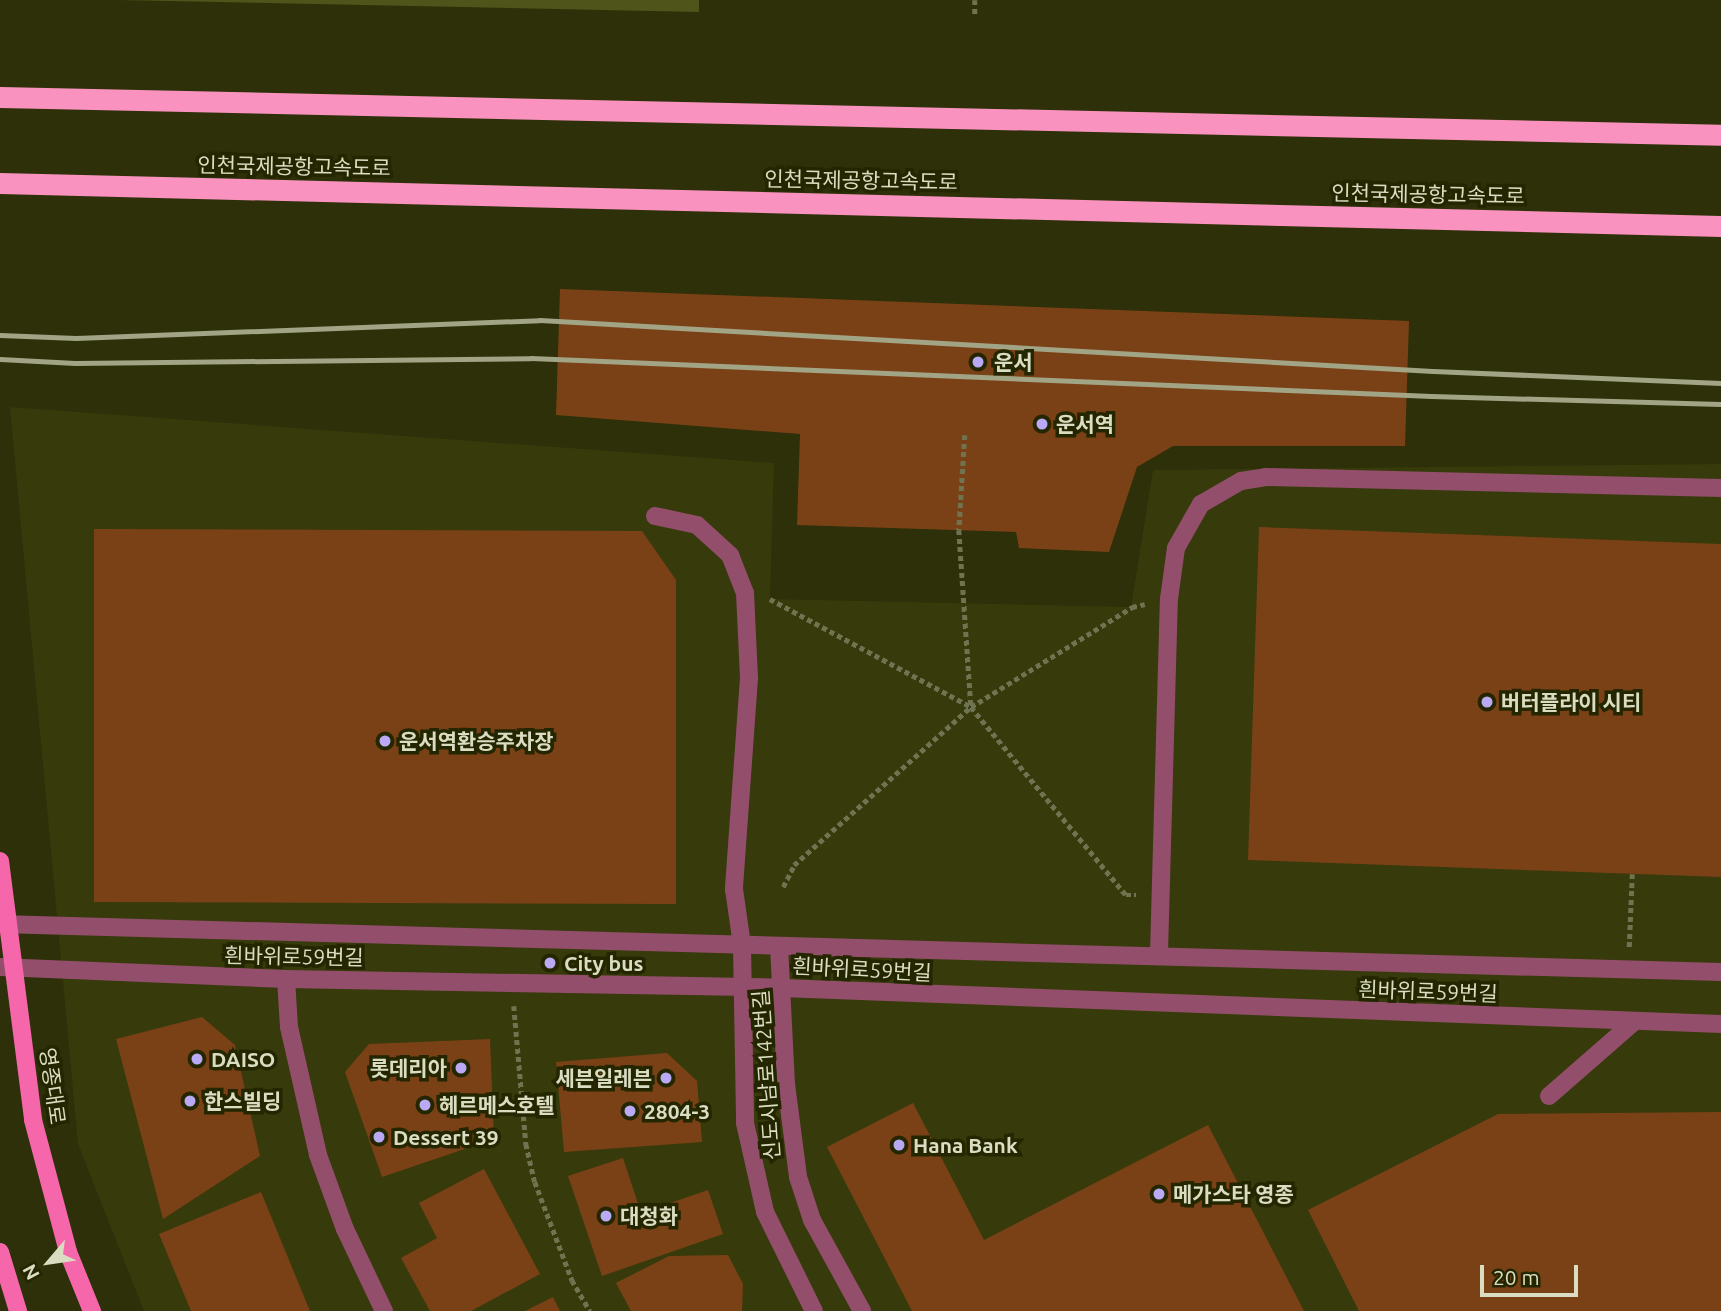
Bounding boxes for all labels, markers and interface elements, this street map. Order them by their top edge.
street label: 인천국제공항고속도로 [197,152,391,180]
street label: 인천국제공항고속도로 [764,166,958,194]
street label: 인천국제공항고속도로 [1331,180,1525,208]
place label: 운서 [994,349,1033,375]
marker: 운서 [968,352,988,372]
place label: 운서역 [1056,411,1114,437]
marker: 운서역 [1034,416,1050,432]
place label: 버터플라이 시티 [1501,689,1641,715]
marker: 버터플라이 시티 [1479,694,1495,710]
place label: 운서역환승주차장 [399,728,554,754]
marker: 운서역환승주차장 [377,733,393,749]
street label: 흰바위로59번길 [224,942,364,970]
place label: City bus [564,950,643,976]
street label: 흰바위로59번길 [792,953,932,985]
marker: City bus [542,955,558,971]
street label: 흰바위로59번길 [1358,976,1498,1006]
street label: 신도시남로142번길 [747,989,785,1161]
street label: 영종대로 [35,1046,71,1126]
place label: DAISO [211,1046,275,1072]
marker: DAISO [189,1051,205,1067]
place label: 롯데리아 [370,1055,447,1081]
marker: 롯데리아 [453,1060,469,1076]
place label: 세븐일레븐 [555,1065,652,1091]
marker: 세븐일레븐 [658,1070,674,1086]
place label: 한스빌딩 [204,1088,281,1114]
place label: 헤르메스호텔 [439,1092,555,1118]
marker: 한스빌딩 [182,1093,198,1109]
marker: 헤르메스호텔 [417,1097,433,1113]
place label: 2804-3 [644,1098,710,1124]
marker: 2804-3 [622,1103,638,1119]
place label: Dessert 39 [393,1124,499,1150]
marker: Dessert 39 [371,1129,387,1145]
place label: Hana Bank [913,1132,1018,1158]
marker: Hana Bank [891,1137,907,1153]
place label: 메가스타 영종 [1173,1181,1294,1207]
marker: 메가스타 영종 [1151,1186,1167,1202]
place label: 대청화 [620,1203,678,1229]
marker: 대청화 [598,1208,614,1224]
north arrow [14,1227,84,1297]
scale bar [1483,1252,1581,1296]
text: N [18,1261,44,1284]
text: 20 m [1493,1265,1540,1289]

